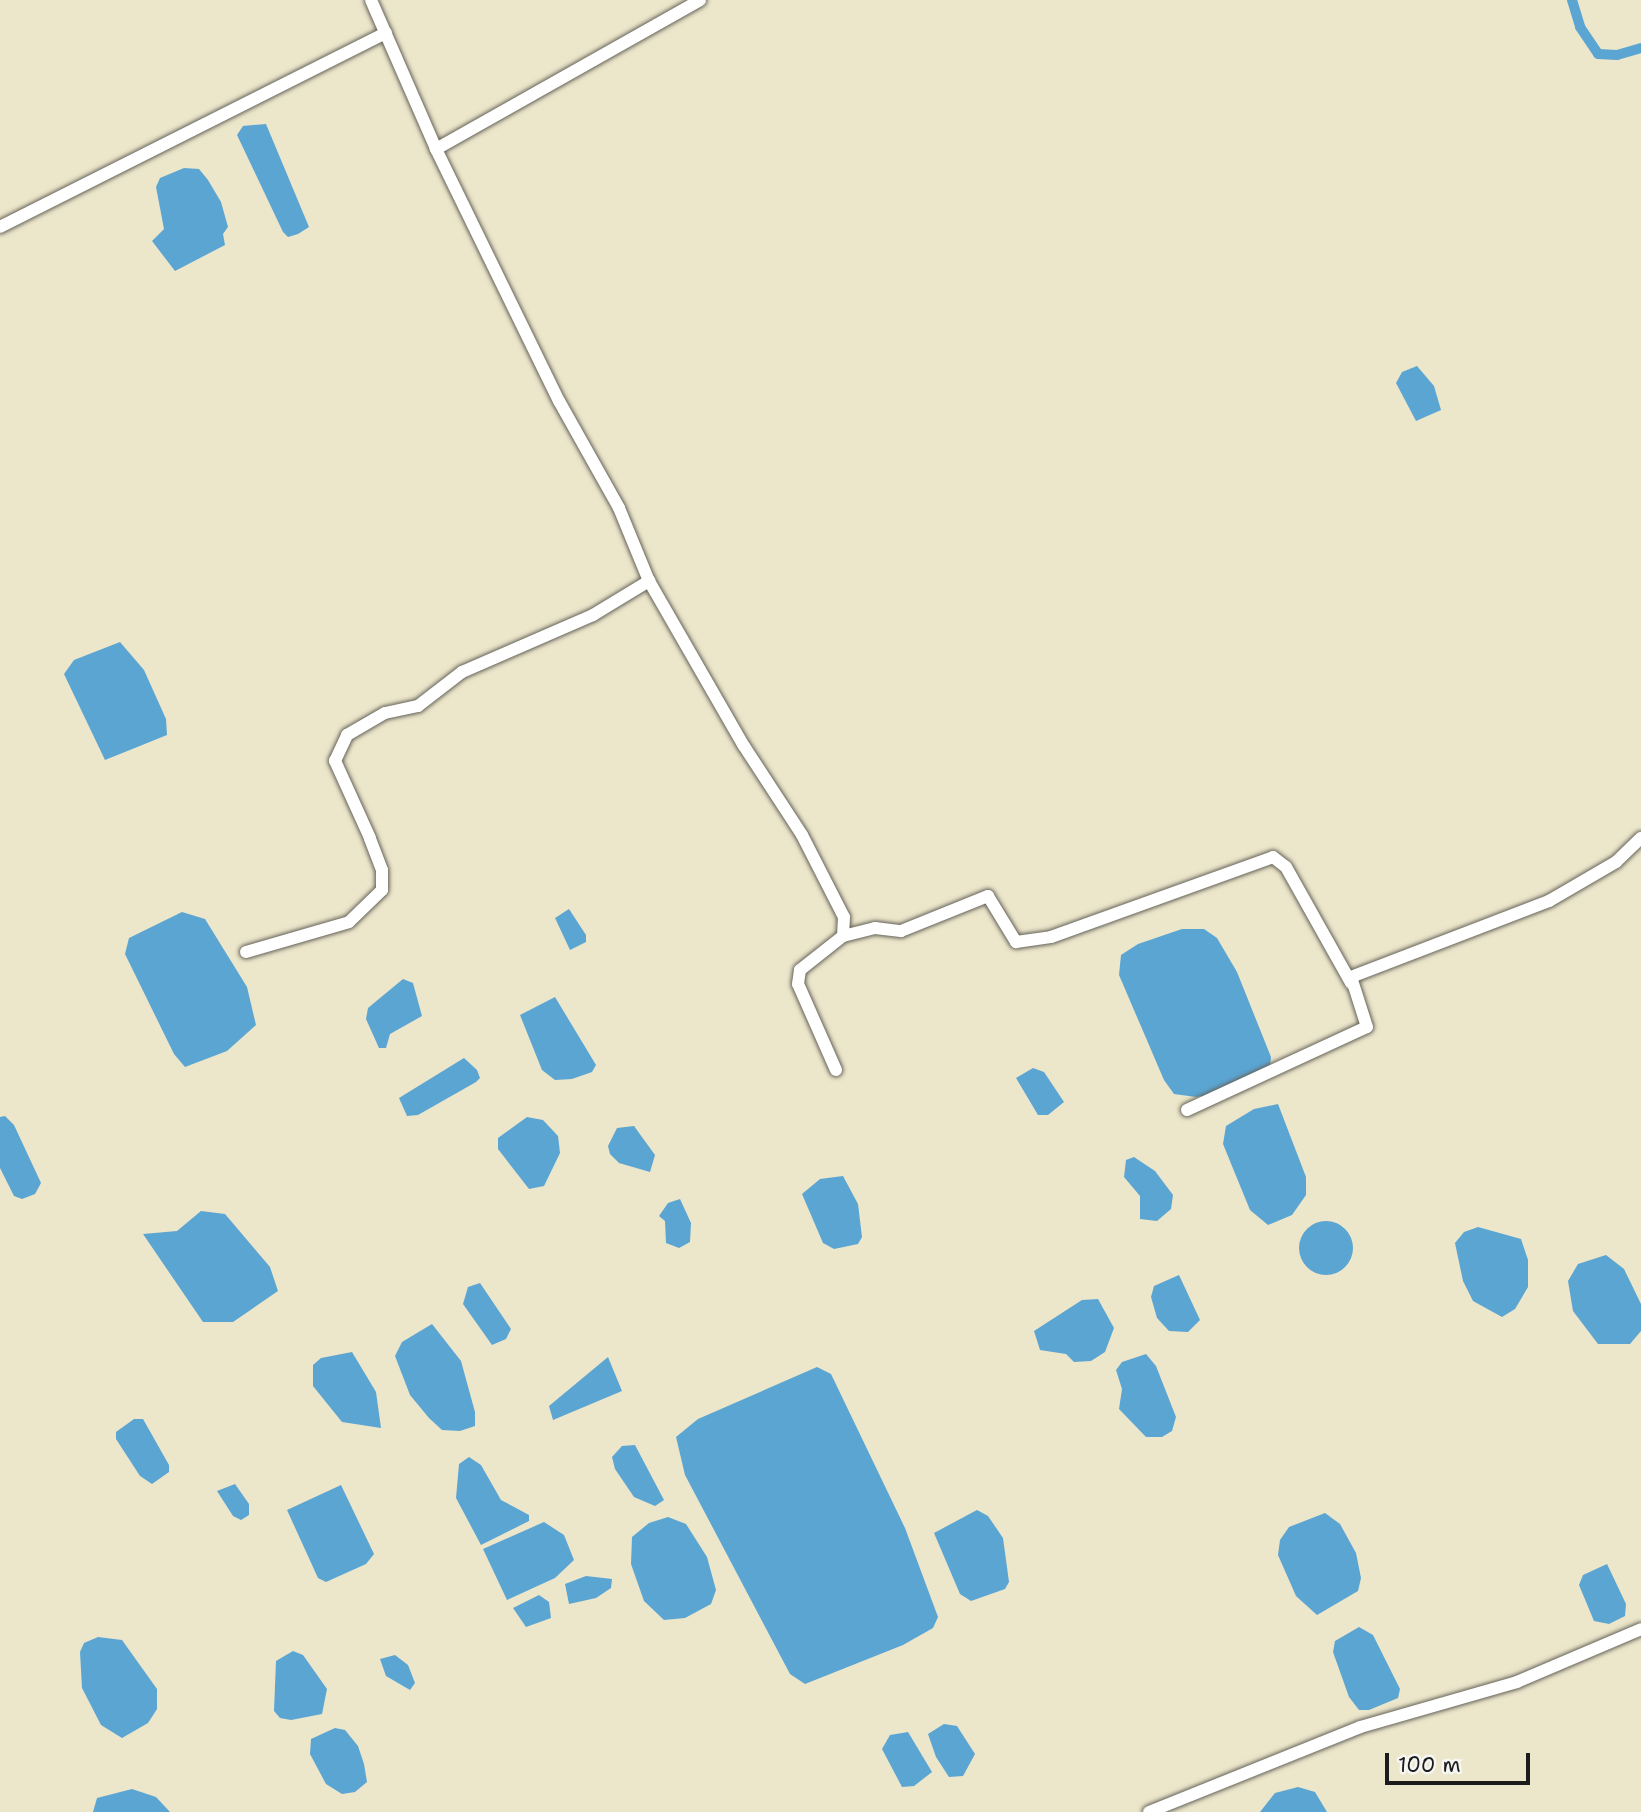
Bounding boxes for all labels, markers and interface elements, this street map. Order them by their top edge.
scale bar [1389,1738,1534,1782]
text: 100 m [1398,1751,1461,1779]

